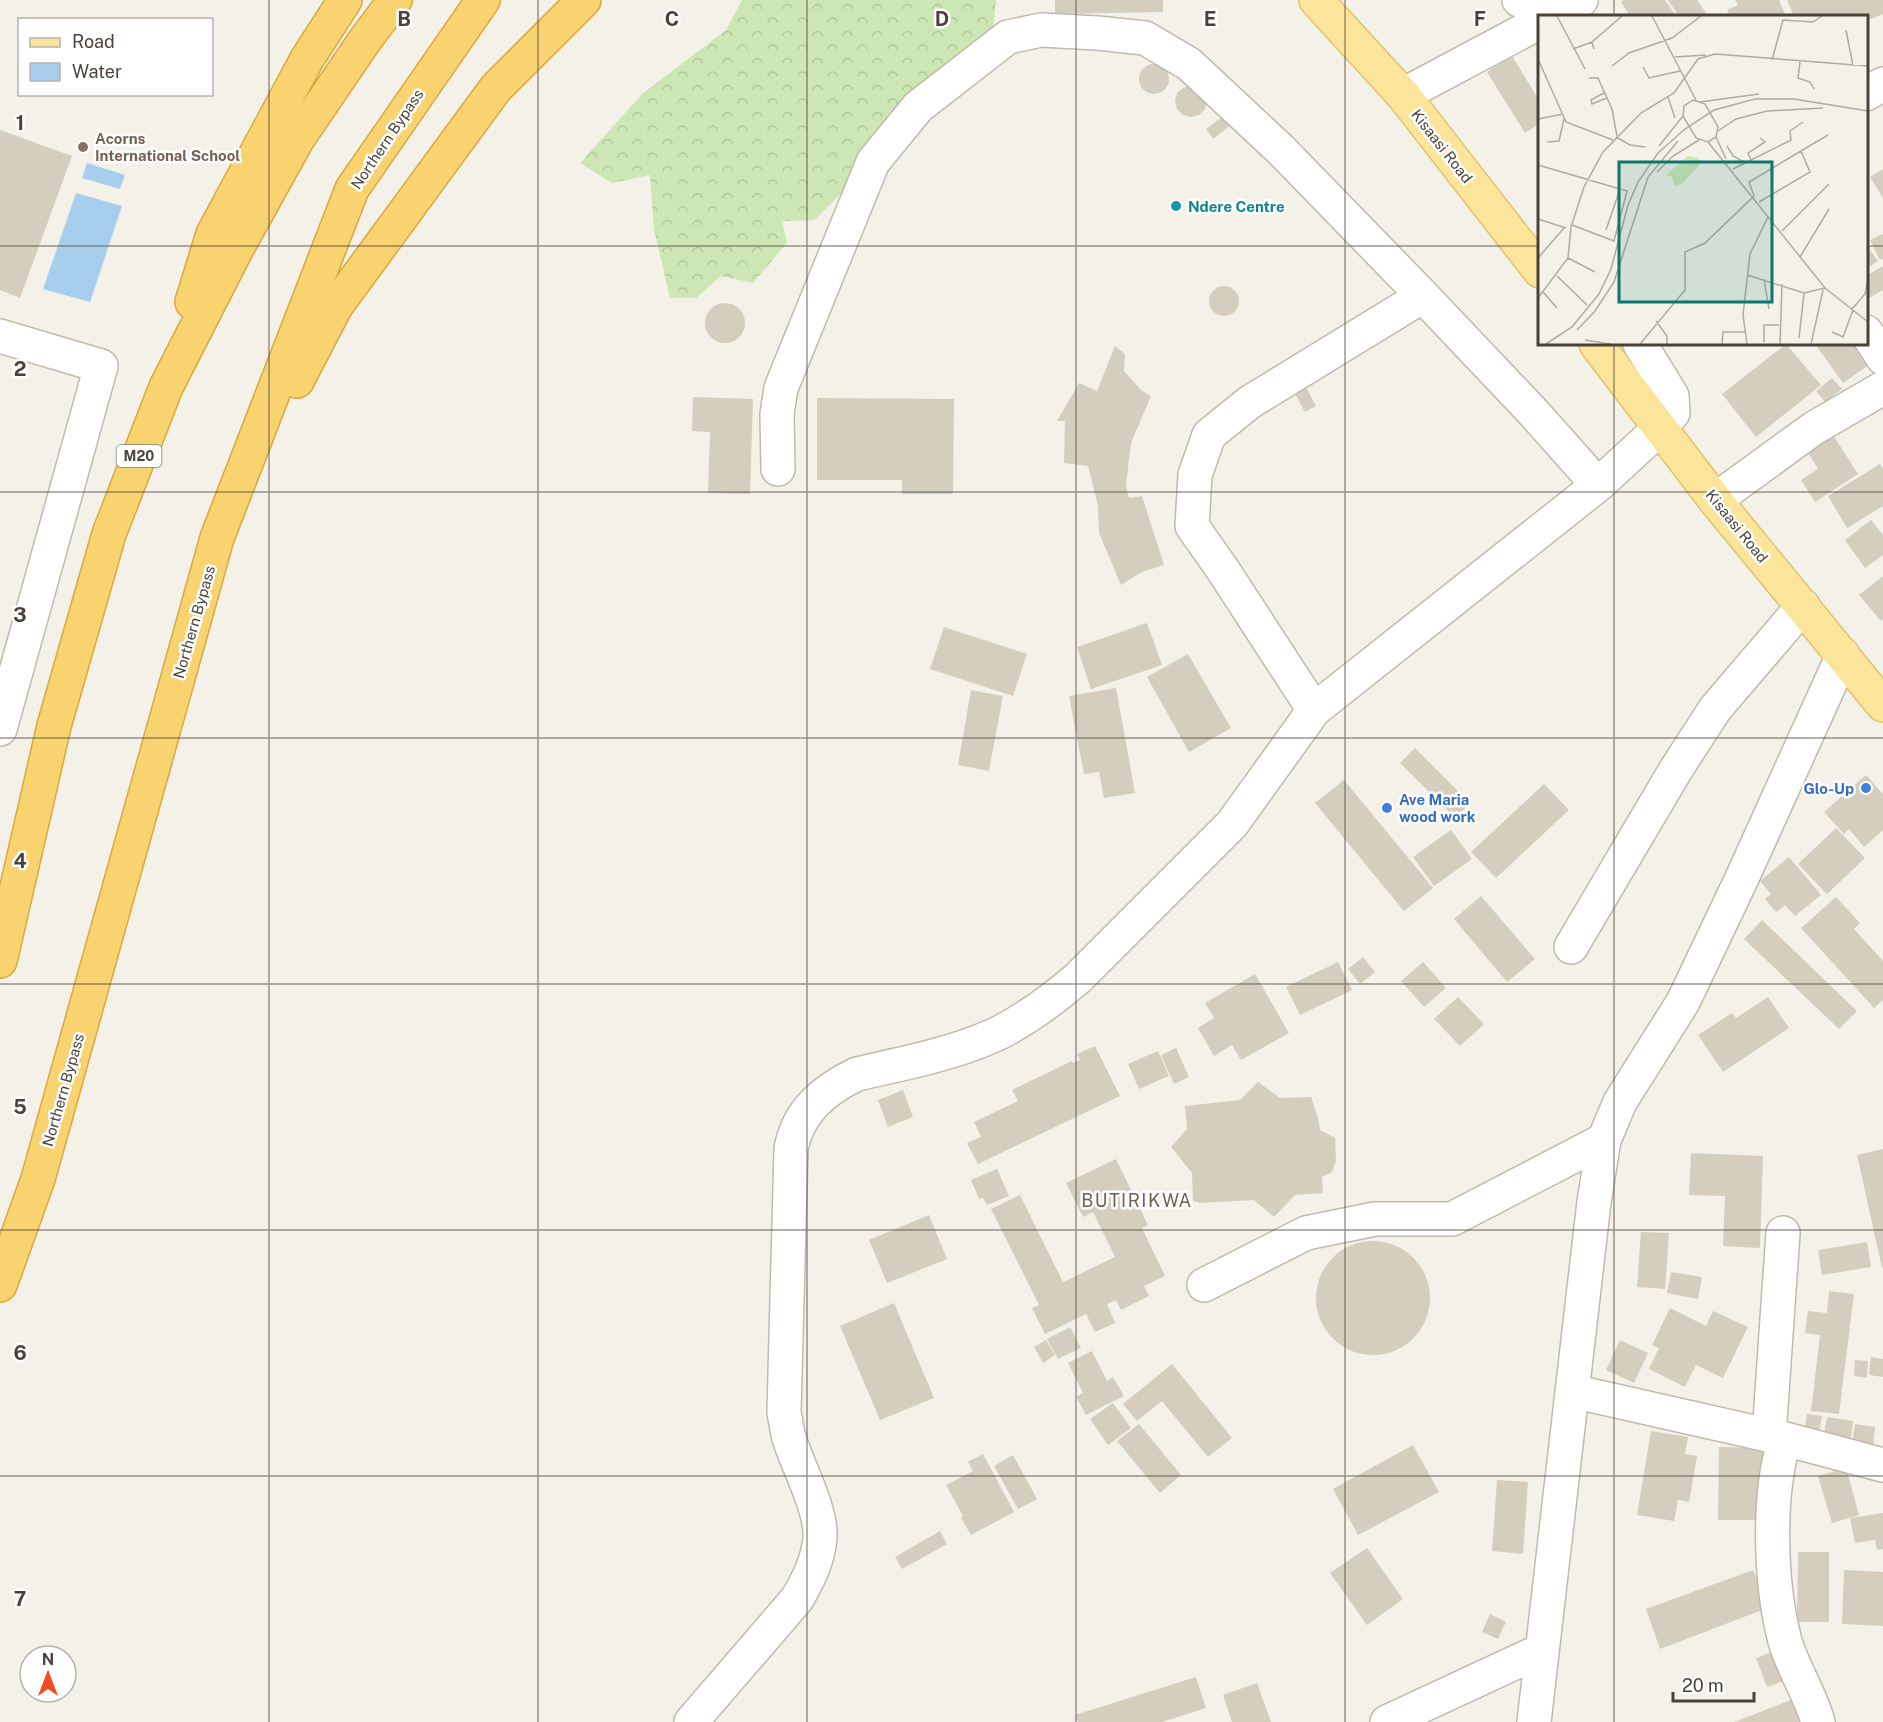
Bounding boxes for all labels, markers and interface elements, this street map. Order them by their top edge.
text: B [397,7,411,31]
text: C [665,7,679,31]
text: D [935,7,949,31]
text: E [1204,7,1216,31]
text: F [1474,7,1486,31]
inset map [1538,15,1868,345]
legend [18,18,213,96]
text: Road [72,31,115,52]
text: Water [72,61,122,82]
street label: Northern Bypass [347,86,427,192]
street label: Kisaasi Road [1408,106,1476,186]
text: 1 [16,111,24,135]
place label: Acorns International School [95,130,240,164]
marker: Acorns International School [76,140,90,154]
place label: Ndere Centre [1188,198,1285,215]
marker: Ndere Centre [1169,199,1183,213]
text: 2 [14,357,26,381]
road number: M20 [116,445,162,467]
street label: Kisaasi Road [1703,486,1771,566]
street label: Northern Bypass [170,564,218,680]
text: 3 [13,603,27,627]
place label: Glo-Up [1803,780,1854,797]
marker: Glo-Up [1859,781,1873,795]
place label: Ave Maria wood work [1399,791,1476,825]
marker: Ave Maria wood work [1380,801,1394,815]
text: 4 [13,849,27,873]
street label: Northern Bypass [39,1032,87,1148]
text: 5 [13,1095,27,1119]
district label: BUTIRIKWA [1081,1190,1193,1211]
text: 6 [13,1341,27,1365]
text: 7 [14,1587,26,1611]
north arrow [18,1644,78,1704]
text: N [42,1650,54,1669]
scale bar [1673,1665,1754,1703]
text: 20 m [1682,1675,1724,1696]

